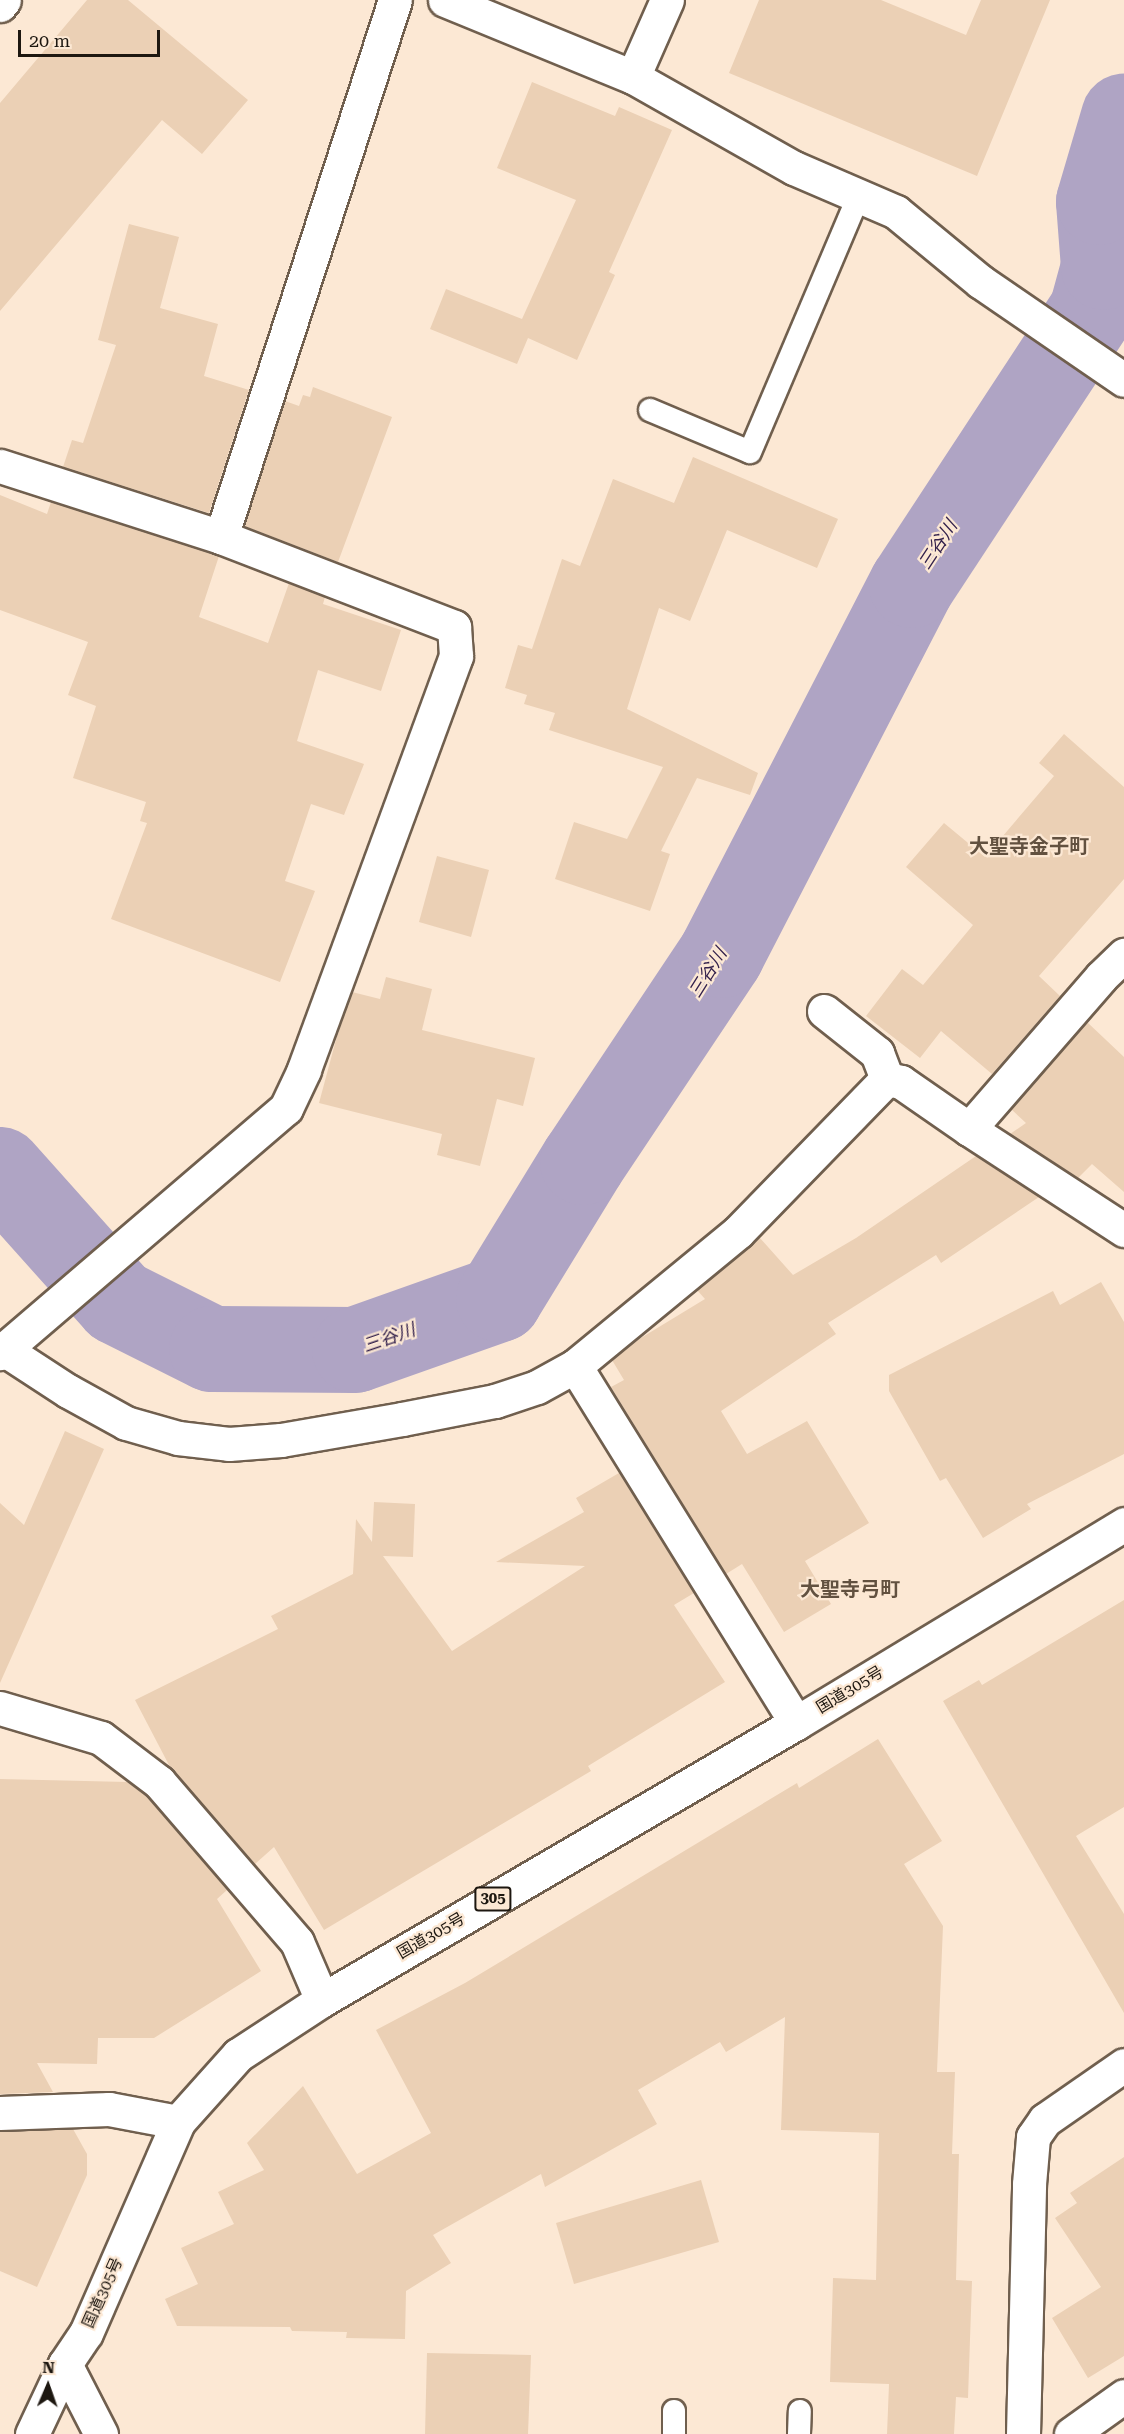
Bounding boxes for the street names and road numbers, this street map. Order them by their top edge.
street label: 国道305号 [813,1662,887,1718]
road number: 305 [474,1887,512,1911]
street label: 国道305号 [394,1909,468,1963]
street label: 国道305号 [79,2255,127,2331]

